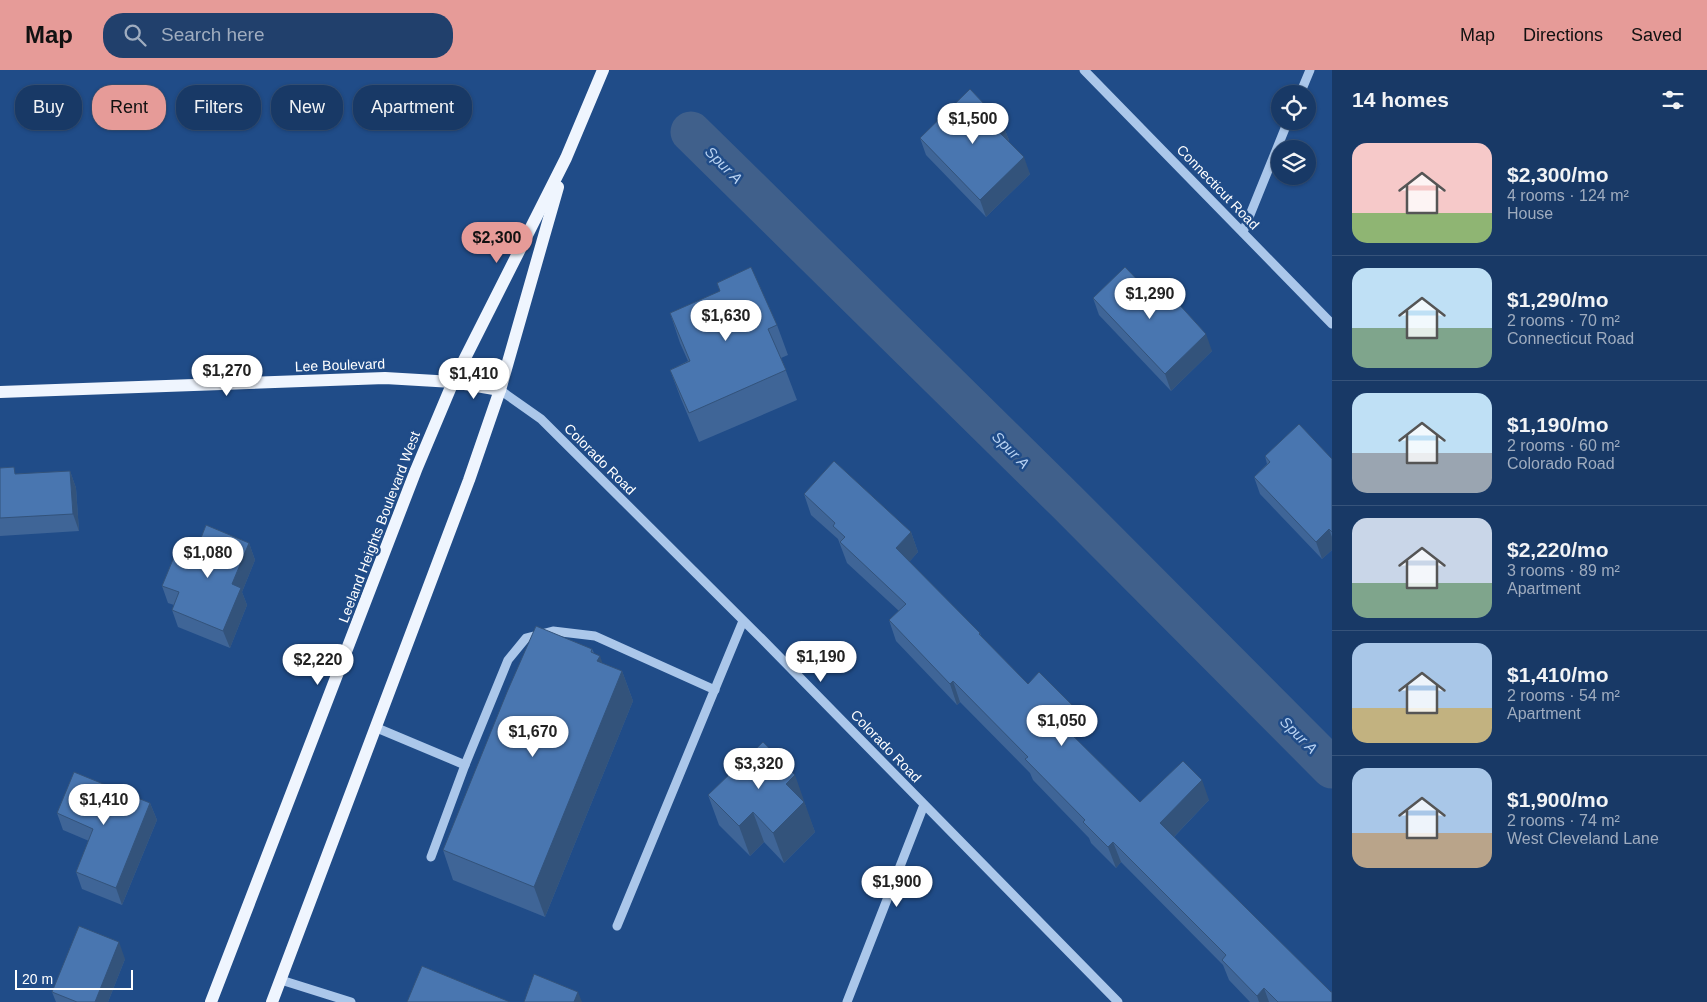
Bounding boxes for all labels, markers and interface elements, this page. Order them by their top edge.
search box [103,13,453,58]
text: Map [25,21,73,48]
icon: search [121,21,149,49]
text: Search here [161,24,265,45]
text: Map [1460,25,1495,45]
text: Directions [1523,25,1603,45]
text: Saved [1631,25,1682,45]
chip: Buy [15,85,82,130]
chip: Rent [92,85,166,130]
chip: Filters [176,85,261,130]
chip: New [271,85,343,130]
chip: Apartment [353,85,472,130]
map controls [1271,85,1316,185]
button: locate [1271,85,1316,130]
icon: filters [1659,86,1687,114]
text: 14 homes [1352,88,1449,111]
pin: $1,500 [932,102,1014,145]
text: $1,500 [949,110,997,127]
button: layers [1271,140,1316,185]
street label: Connecticut Road [1174,141,1262,233]
water label: Spur A [702,143,746,187]
icon: home [1392,163,1452,223]
text: $2,300/mo [1507,163,1609,186]
text: 4 rooms · 124 m² [1507,187,1629,204]
text: House [1507,205,1553,222]
pin: $2,300 [456,222,538,264]
text: $2,300 [473,229,521,246]
pin: $1,290 [1109,278,1191,320]
text: $1,290 [1126,285,1174,302]
icon: home [1392,288,1452,348]
text: $1,290/mo [1507,288,1609,311]
pin: $1,630 [685,300,767,342]
text: $1,630 [702,307,750,324]
text: 2 rooms · 70 m² [1507,312,1620,329]
text: Connecticut Road [1507,330,1634,347]
pin: $1,270 [186,354,268,397]
street label: Lee Boulevard [295,355,385,375]
pin: $1,410 [433,358,515,400]
text: $1,270 [203,362,251,379]
text: $1,410 [450,365,498,382]
icon: home [1392,413,1452,473]
text: $1,190/mo [1507,413,1609,436]
street label: Colorado Road [561,420,639,498]
water label: Spur A [989,428,1033,472]
street label: Leeland Heights Boulevard West [335,429,423,625]
text: 2 rooms · 60 m² [1507,437,1620,454]
text: Colorado Road [1507,455,1615,472]
pin: $1,080 [167,536,249,579]
icon: home [1392,538,1452,598]
text: $2,220/mo [1507,538,1609,561]
text: $1,080 [184,544,232,561]
text: 3 rooms · 89 m² [1507,562,1620,579]
text: Apartment [1507,580,1581,597]
pin: $1,190 [780,640,862,683]
pin: $2,220 [277,644,359,686]
text: $1,190 [797,648,845,665]
text: $2,220 [294,651,342,668]
icon: home [1392,663,1452,723]
text: $1,410/mo [1507,663,1609,686]
text: 2 rooms · 54 m² [1507,687,1620,704]
pin: $1,050 [1021,704,1103,747]
text: Apartment [1507,705,1581,722]
street label: Colorado Road [848,707,924,785]
text: $1,050 [1038,712,1086,729]
water label: Spur A [1277,713,1321,757]
pin: $1,670 [492,716,574,758]
text: $1,670 [509,723,557,740]
pin: $3,320 [718,748,800,790]
text: $3,320 [735,755,783,772]
pin: $1,410 [63,784,145,826]
icon: home [1392,788,1452,848]
text: $1,900/mo [1507,788,1609,811]
text: $1,410 [80,791,128,808]
text: 2 rooms · 74 m² [1507,812,1620,829]
text: West Cleveland Lane [1507,830,1659,847]
pin: $1,900 [856,866,938,908]
text: $1,900 [873,873,921,890]
scale bar [15,967,132,990]
text: 20 m [22,971,53,987]

